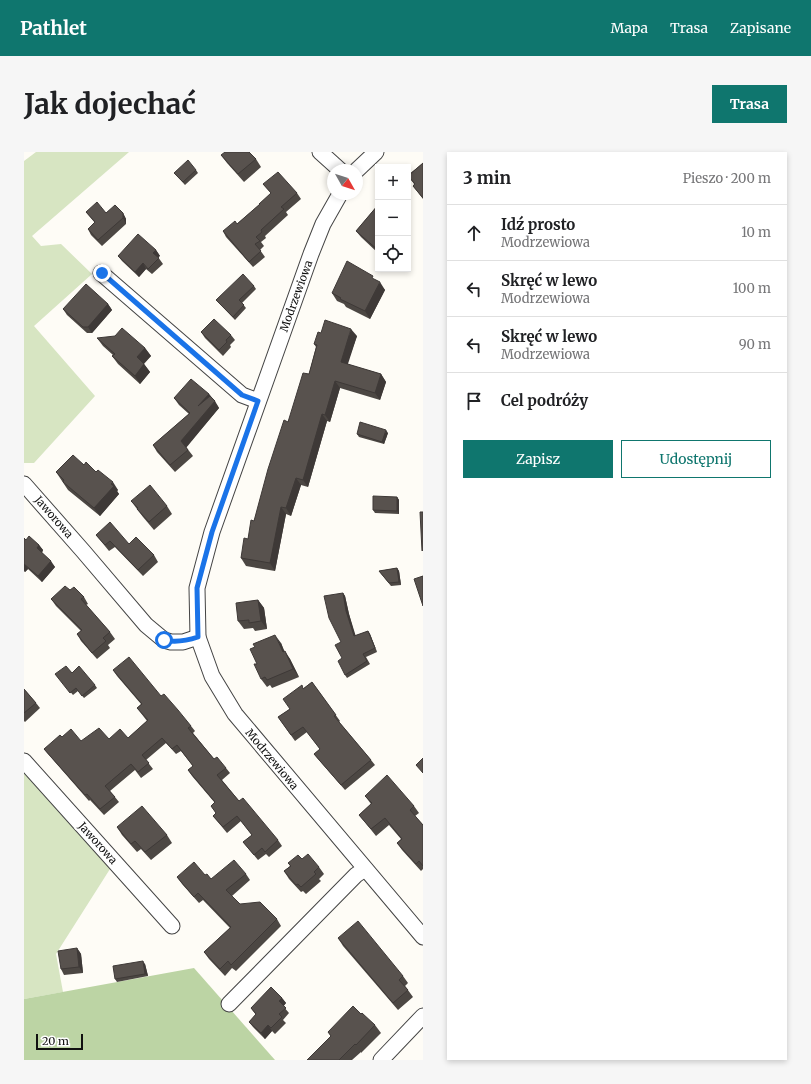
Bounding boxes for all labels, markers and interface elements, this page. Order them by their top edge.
text: Pathlet [20,16,87,40]
text: Mapa [611,19,648,37]
text: Trasa [670,19,708,37]
text: Zapisane [730,19,791,37]
button: Trasa [712,85,787,123]
text: Jak dojechać [24,86,196,122]
north arrow [327,164,363,200]
map controls [375,164,411,272]
button: + [375,164,411,200]
text: 3 min [463,167,511,189]
text: Pieszo · 200 m [683,170,771,187]
button: − [375,200,411,236]
text: Idź prosto [501,215,575,234]
icon: ahead [463,222,485,244]
text: 10 m [741,224,771,241]
text: Modrzewiowa [501,234,590,251]
button: locate [375,236,411,272]
street label: Modrzewiowa [277,258,315,334]
route end [93,264,111,282]
text: Skręć w lewo [501,271,597,290]
icon: left [463,278,485,300]
text: 100 m [733,280,771,297]
text: Modrzewiowa [501,290,590,307]
text: Skręć w lewo [501,327,597,346]
icon: left [463,334,485,356]
text: 90 m [739,336,771,353]
text: Modrzewiowa [501,346,590,363]
icon: arrive [463,390,485,412]
text: Cel podróży [501,391,588,410]
button: Zapisz [463,440,613,478]
button: Udostępnij [621,440,771,478]
street label: Jaworowa [31,492,76,541]
route start [155,631,173,649]
street label: Modrzewiowa [242,726,302,792]
street label: Jaworowa [75,818,120,867]
scale bar [36,1032,83,1051]
text: 20 m [42,1034,69,1048]

